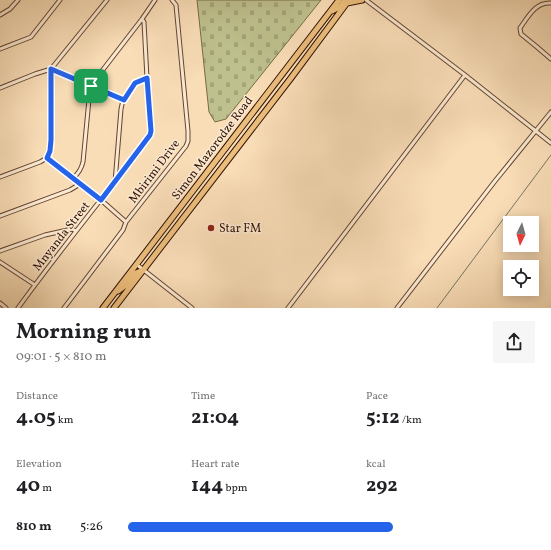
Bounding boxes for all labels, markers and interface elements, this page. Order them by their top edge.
pin [74,69,108,103]
icon: arrive [80,75,102,97]
street label: Simon Mazorodze Road [169,93,257,204]
street label: Mbirimi Drive [126,136,184,207]
street label: Mnyanda Street [30,199,94,275]
north arrow [503,216,539,252]
map controls [503,216,539,296]
place label: Star FM [219,221,261,237]
marker: Star FM [206,223,216,233]
button: locate [503,260,539,296]
text: Morning run [16,317,151,348]
button: share [493,321,535,363]
text: 09:01 · 5 × 810 m [16,348,107,366]
text: Distance [16,389,58,404]
text: Time [191,389,215,404]
text: Pace [366,389,388,404]
text: 4.05 [16,404,56,432]
text: 21:04 [191,404,239,432]
text: 5:12 [366,404,400,432]
text: km [56,413,74,428]
text: /km [400,413,422,428]
text: Elevation [16,457,62,472]
text: Heart rate [191,457,240,472]
text: kcal [366,457,386,472]
text: 40 [16,472,40,500]
text: 144 [191,472,223,500]
text: 292 [366,472,398,500]
text: m [40,481,52,496]
text: bpm [223,481,248,496]
text: 810 m [16,518,52,536]
text: 5:26 [80,518,103,536]

